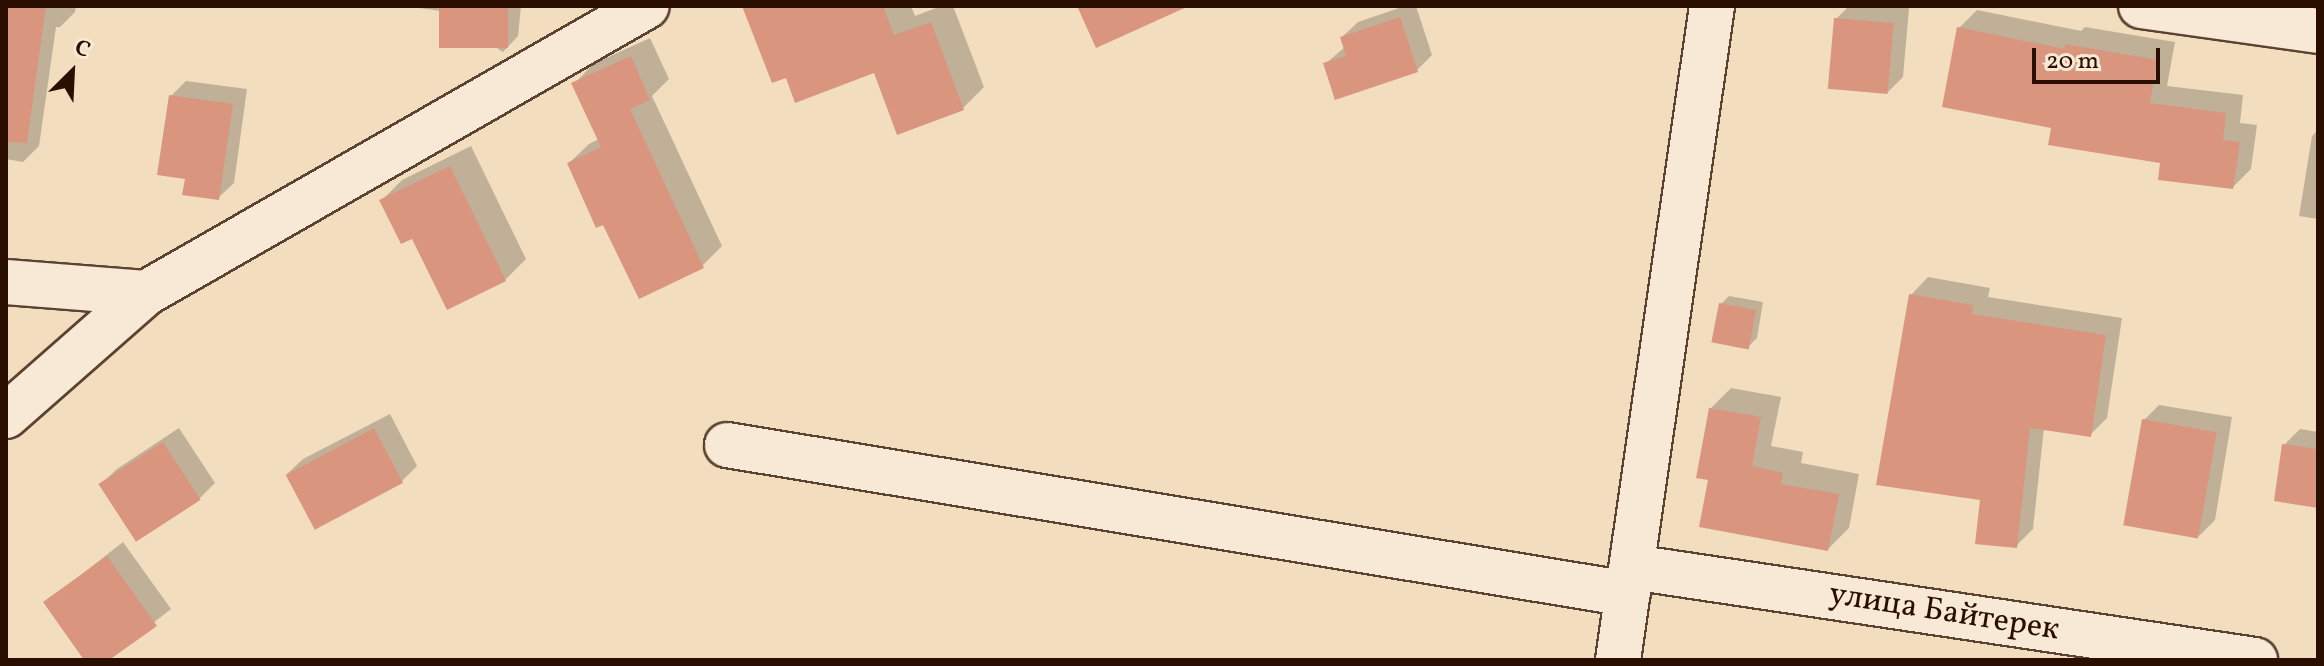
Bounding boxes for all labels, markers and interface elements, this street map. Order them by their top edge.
north arrow [32,32,112,112]
scale bar [2036,32,2164,82]
text: С [69,33,95,67]
text: 20 m [2046,45,2099,79]
street label: улица Байтерек [1826,576,2062,650]

